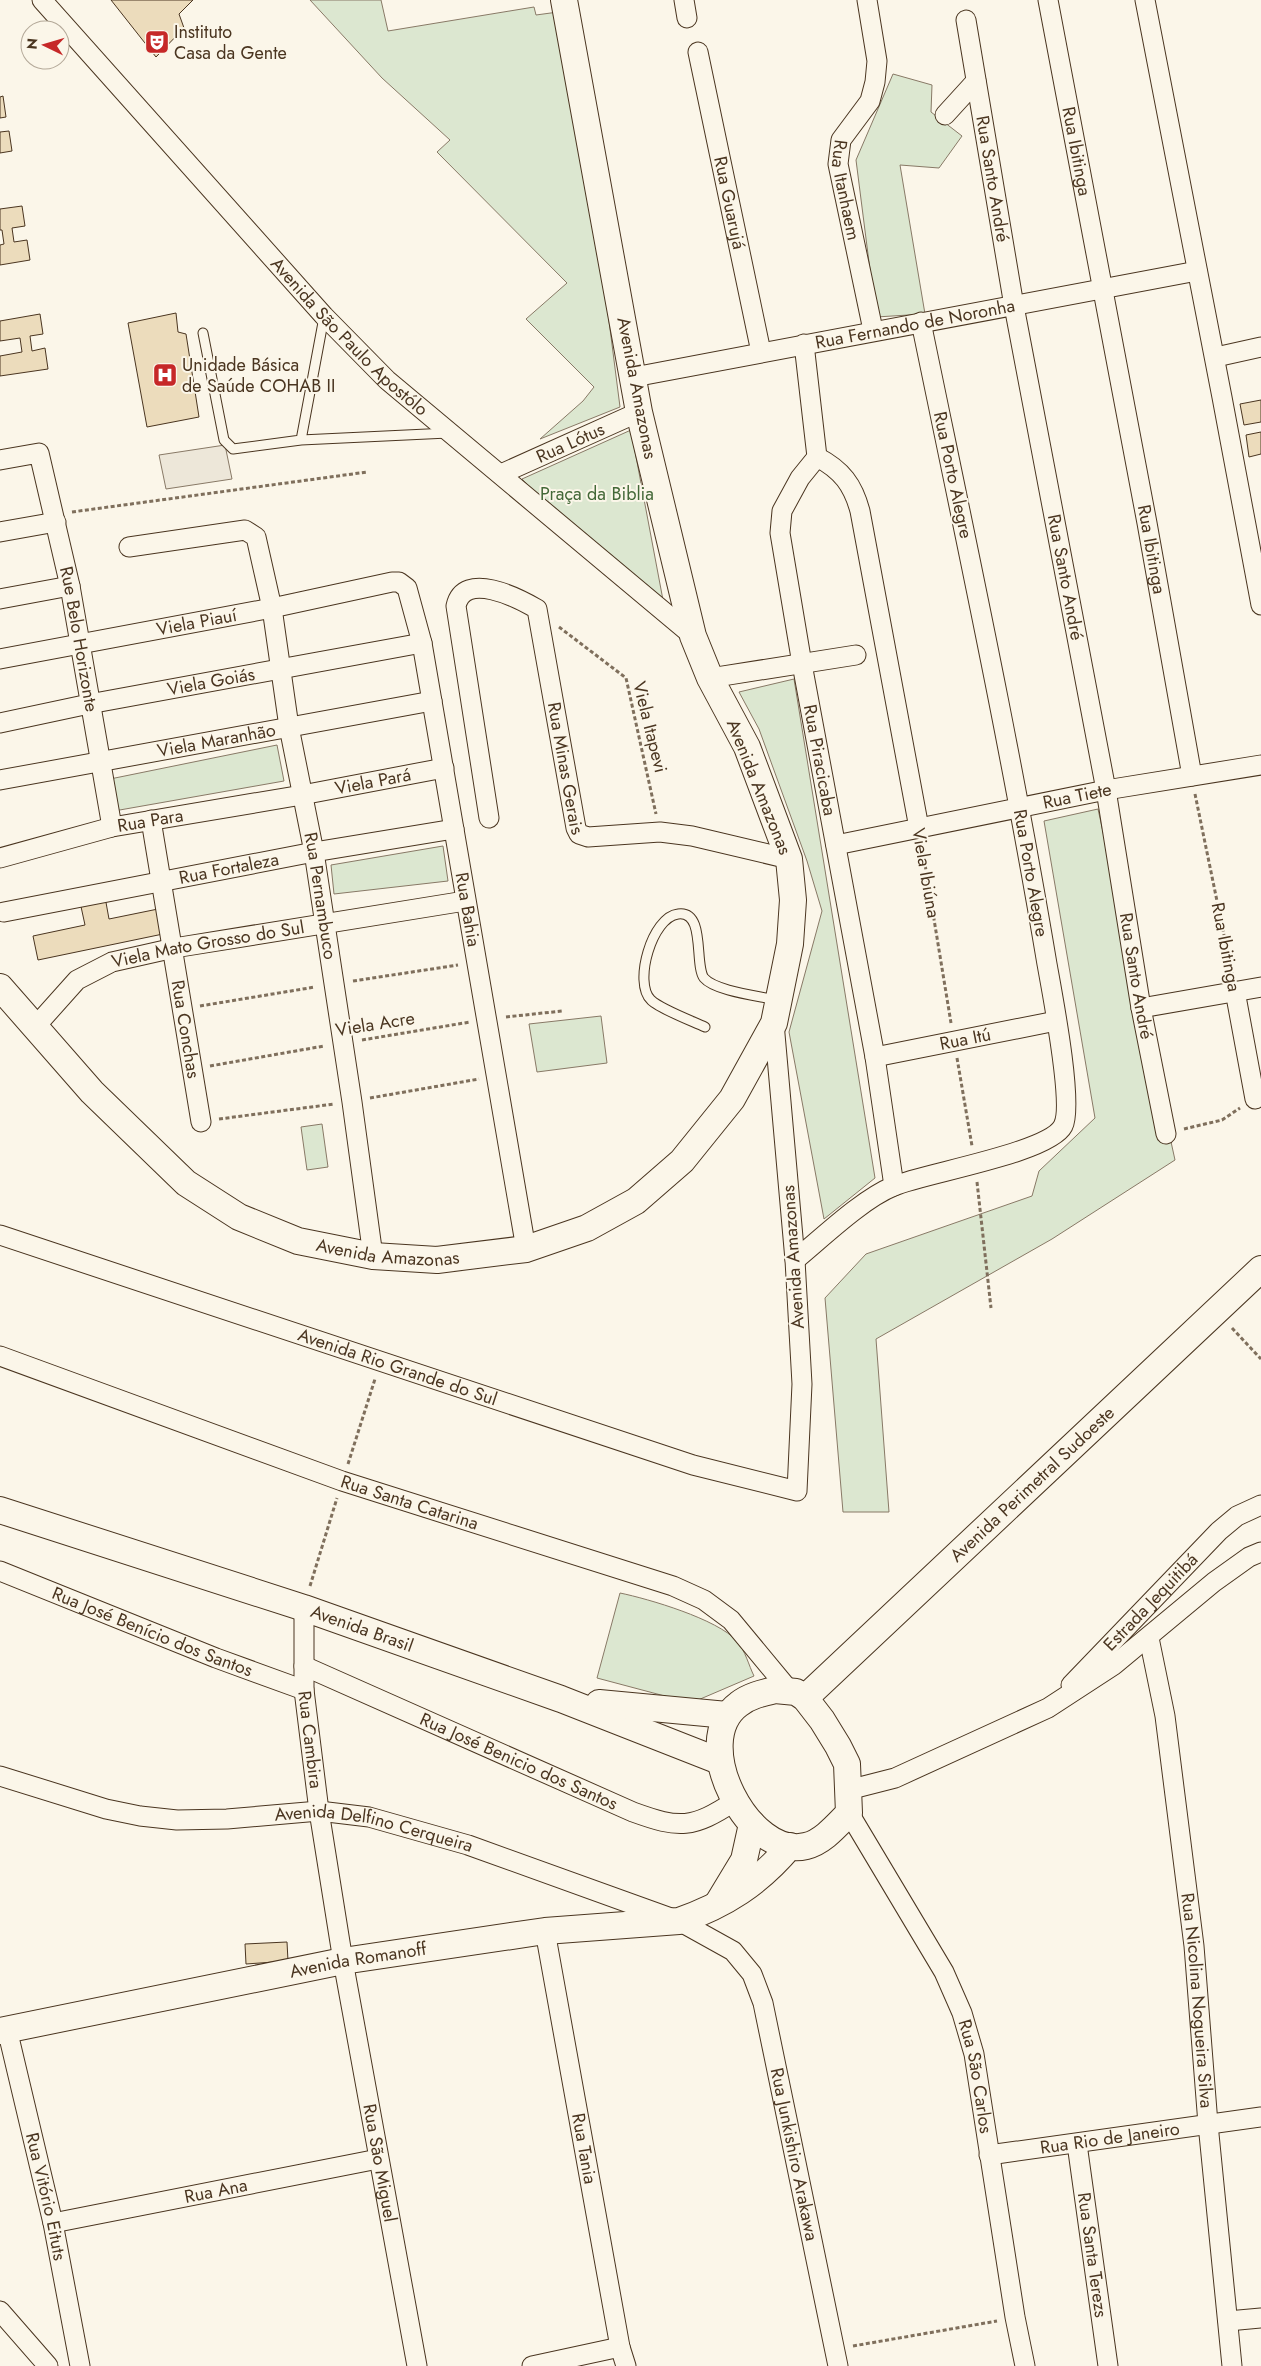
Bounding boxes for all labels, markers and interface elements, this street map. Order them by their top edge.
place label: Instituto Casa da Gente [174,19,287,66]
north arrow [20,20,70,70]
theatre icon: Instituto Casa da Gente [144,29,170,55]
text: N [22,37,42,50]
street label: Rua Ibitinga [1055,104,1098,198]
street label: Rua Santo André [969,114,1016,244]
street label: Rua Itanhaem [825,138,867,243]
street label: Rua Guarujá [707,154,752,252]
street label: Avenida São Paulo Apostólo [265,252,434,422]
street label: Rua Fernando de Noronha [813,293,1017,356]
street label: Avenida Amazonas [610,315,664,461]
place label: Unidade Básica de Saúde COHAB II [182,352,335,399]
hospital icon: Unidade Básica de Saúde COHAB II [152,362,178,388]
street label: Rua Porto Alegre [927,409,979,541]
street label: Rua Lótus [532,416,609,470]
park label: Praça da Biblia [540,481,654,507]
street label: Rua Ibitinga [1131,502,1172,596]
street label: Rua Santo André [1041,512,1090,642]
street label: Rue Belo Horizonte [53,564,105,714]
street label: Viela Piauí [154,602,240,642]
street label: Viela Goiás [165,661,257,702]
street label: Viela Itapevi [626,679,674,775]
street label: Rua Minas Gerais [541,700,590,839]
street label: Rua Piracicaba [797,702,843,818]
street label: Avenida Amazonas [720,715,798,859]
street label: Viela Maranhão [155,717,278,764]
street label: Viela Pará [333,762,413,801]
street label: Rua Tiete [1040,776,1113,816]
street label: Rua Para [115,802,185,839]
street label: Rua Porto Alegre [1007,807,1055,939]
street label: Viela Ibiúna [905,826,947,920]
street label: Rua Pernambuco [297,830,343,962]
street label: Rua Fortaleza [177,846,281,891]
street label: Rua Bahia [449,870,487,949]
street label: Rua Ibitinga [1205,900,1247,994]
street label: Rua Santo André [1113,911,1160,1041]
street label: Viela Mato Grosso do Sul [109,914,306,975]
street label: Rua Conchas [165,978,207,1080]
street label: Viela Acre [334,1005,416,1043]
street label: Rua Itú [937,1021,993,1057]
street label: Avenida Amazonas [775,1184,811,1330]
street label: Avenida Amazonas [314,1232,461,1273]
street label: Avenida Rio Grande do Sul [295,1322,501,1412]
street label: Avenida Perimetral Sudoeste [944,1400,1120,1568]
street label: Rua Santa Catarina [337,1468,482,1536]
street label: Estrada Jequitibá [1097,1547,1204,1657]
street label: Rua José Benício dos Santos [48,1580,256,1683]
street label: Avenida Brasil [307,1598,417,1659]
street label: Rua Cambira [291,1689,329,1790]
street label: Rua José Benicio dos Santos [416,1706,622,1817]
street label: Avenida Delfino Cerqueira [273,1798,477,1859]
street label: Rua Nicolina Nogueira Silva [1174,1891,1220,2109]
street label: Avenida Romanoff [287,1936,429,1985]
street label: Rua São Carlos [952,2016,999,2135]
street label: Rua Junkishiro Arakawa [764,2065,825,2243]
street label: Rua São Miguel [356,2102,403,2224]
street label: Rua Tania [565,2111,603,2186]
street label: Rua Rio de Janeiro [1038,2115,1181,2161]
street label: Rua Vitório Eituts [19,2130,73,2263]
street label: Rua Ana [182,2172,250,2210]
street label: Rua Santa Terezs [1071,2191,1114,2319]

